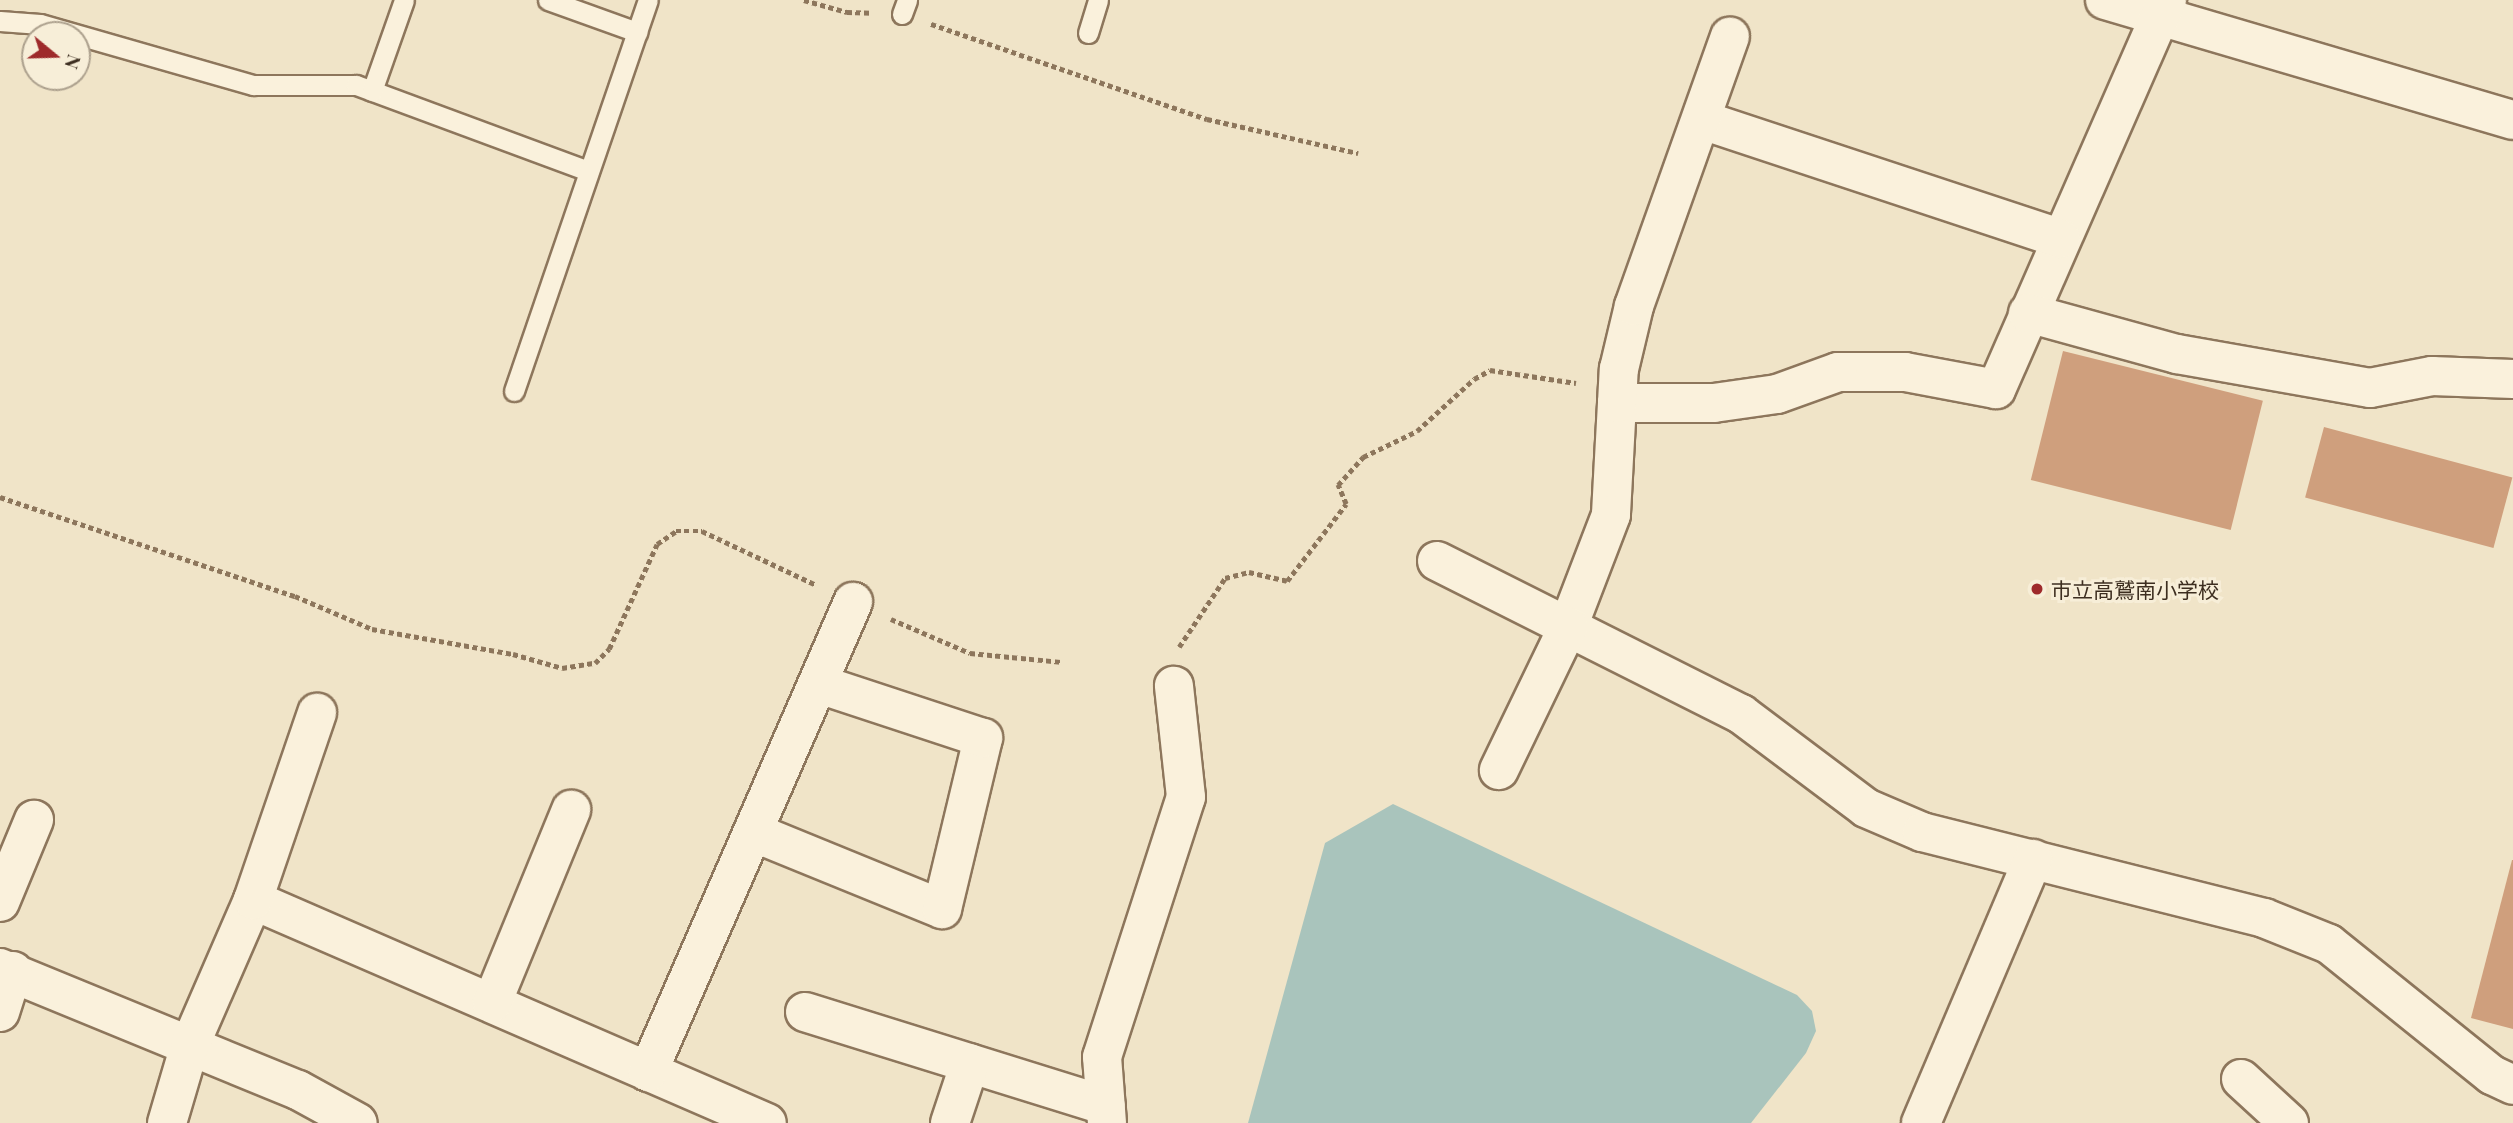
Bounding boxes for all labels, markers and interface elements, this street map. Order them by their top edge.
north arrow [21,21,91,91]
text: N [59,51,88,73]
place label: 市立高鷲南小学校 [2051,576,2219,602]
marker: 市立高鷲南小学校 [2029,581,2045,597]

